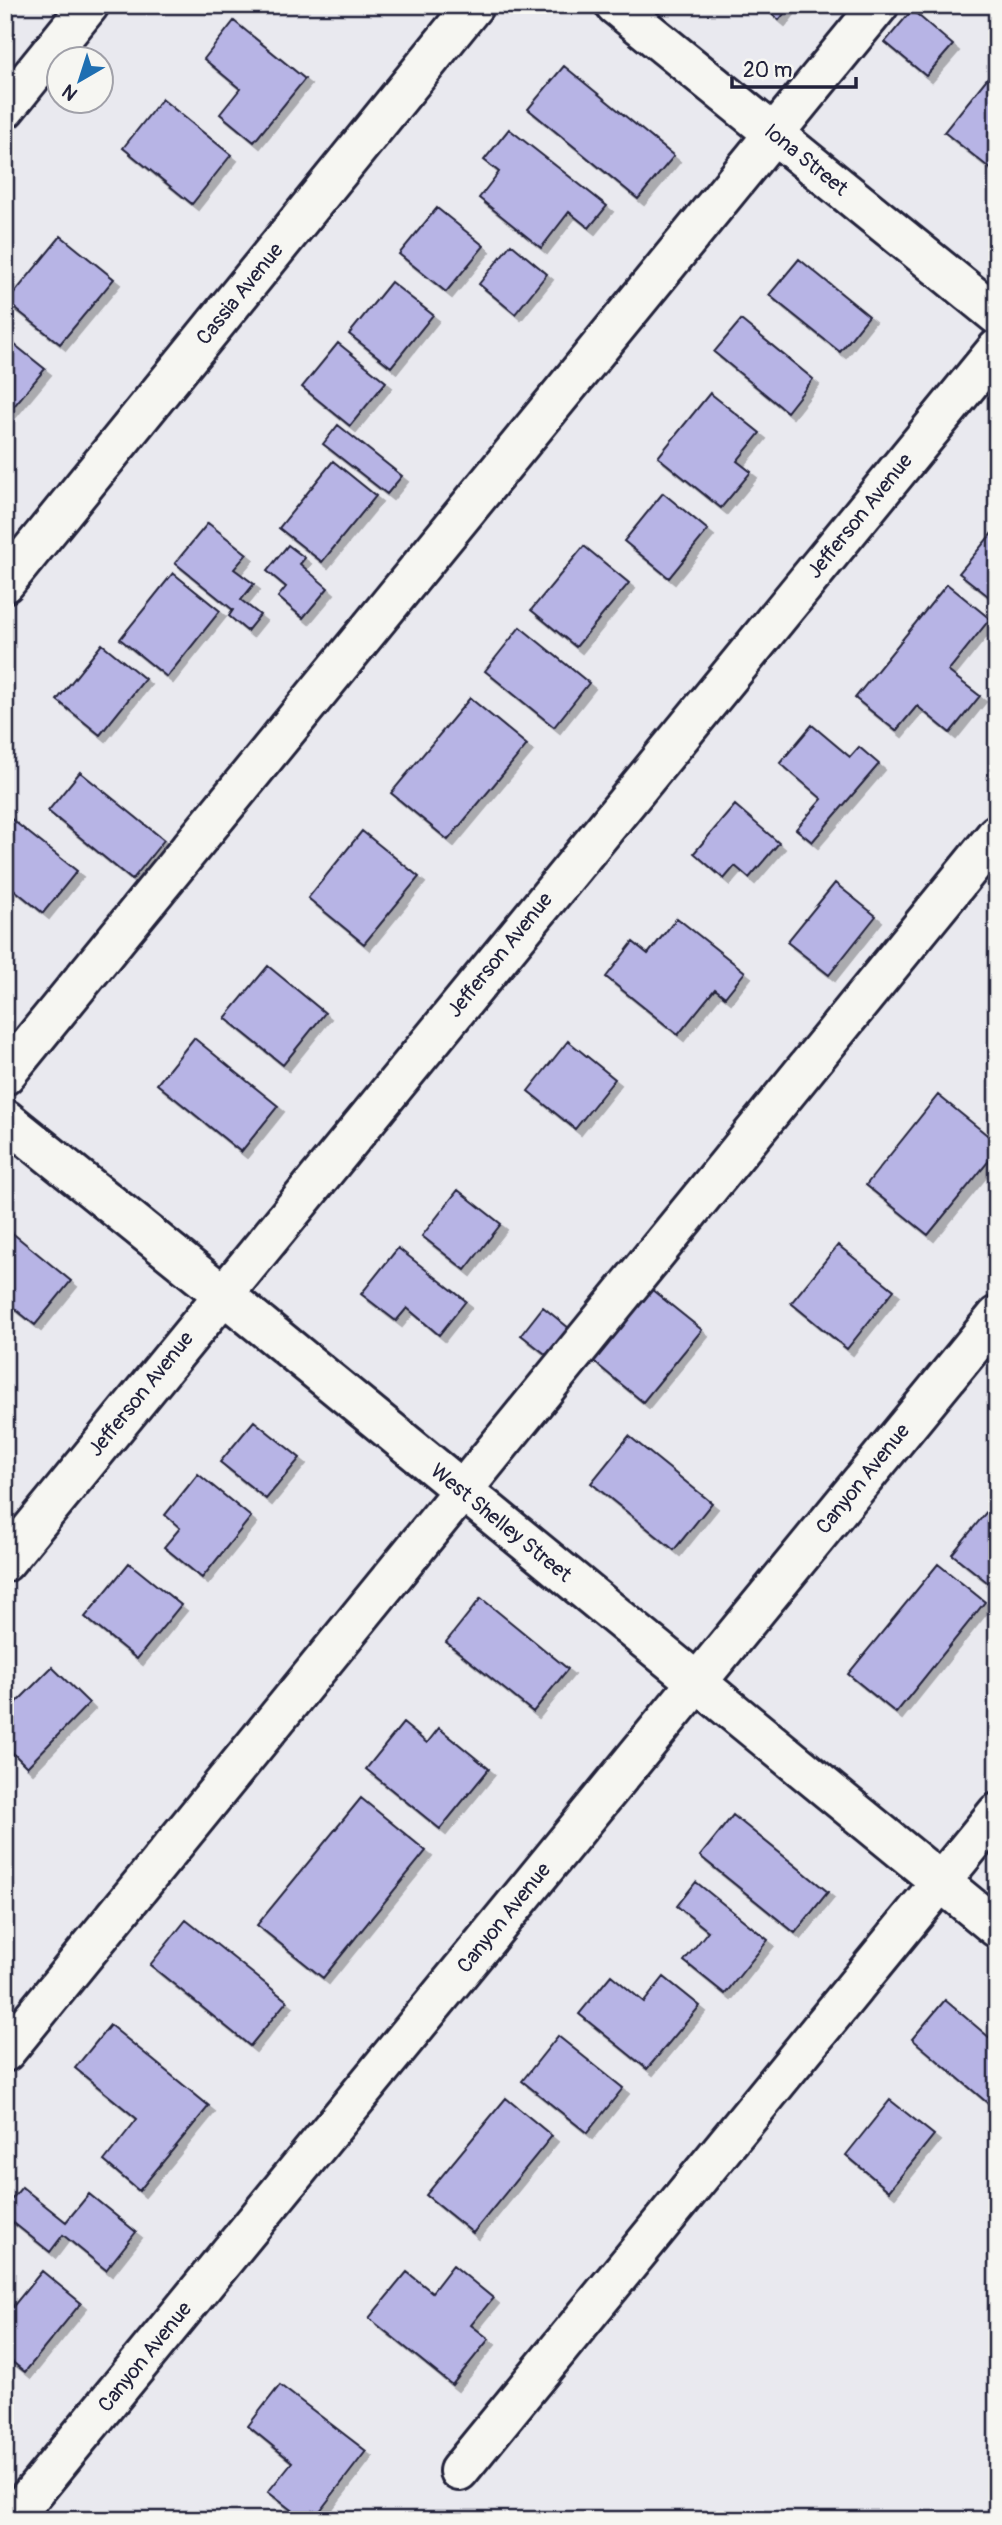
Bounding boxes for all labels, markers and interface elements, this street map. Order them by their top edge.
north arrow [46,46,116,116]
scale bar [732,46,857,90]
text: 20 m [743,57,792,84]
text: N [57,79,82,106]
street label: Iona Street [759,118,854,202]
street label: Cassia Avenue [190,237,290,351]
street label: Jefferson Avenue [801,447,919,584]
street label: Jefferson Avenue [441,886,559,1023]
street label: Jefferson Avenue [82,1325,200,1462]
street label: Canyon Avenue [810,1418,916,1540]
street label: West Shelley Street [425,1458,578,1589]
street label: Canyon Avenue [451,1857,557,1979]
street label: Canyon Avenue [92,2296,198,2418]

